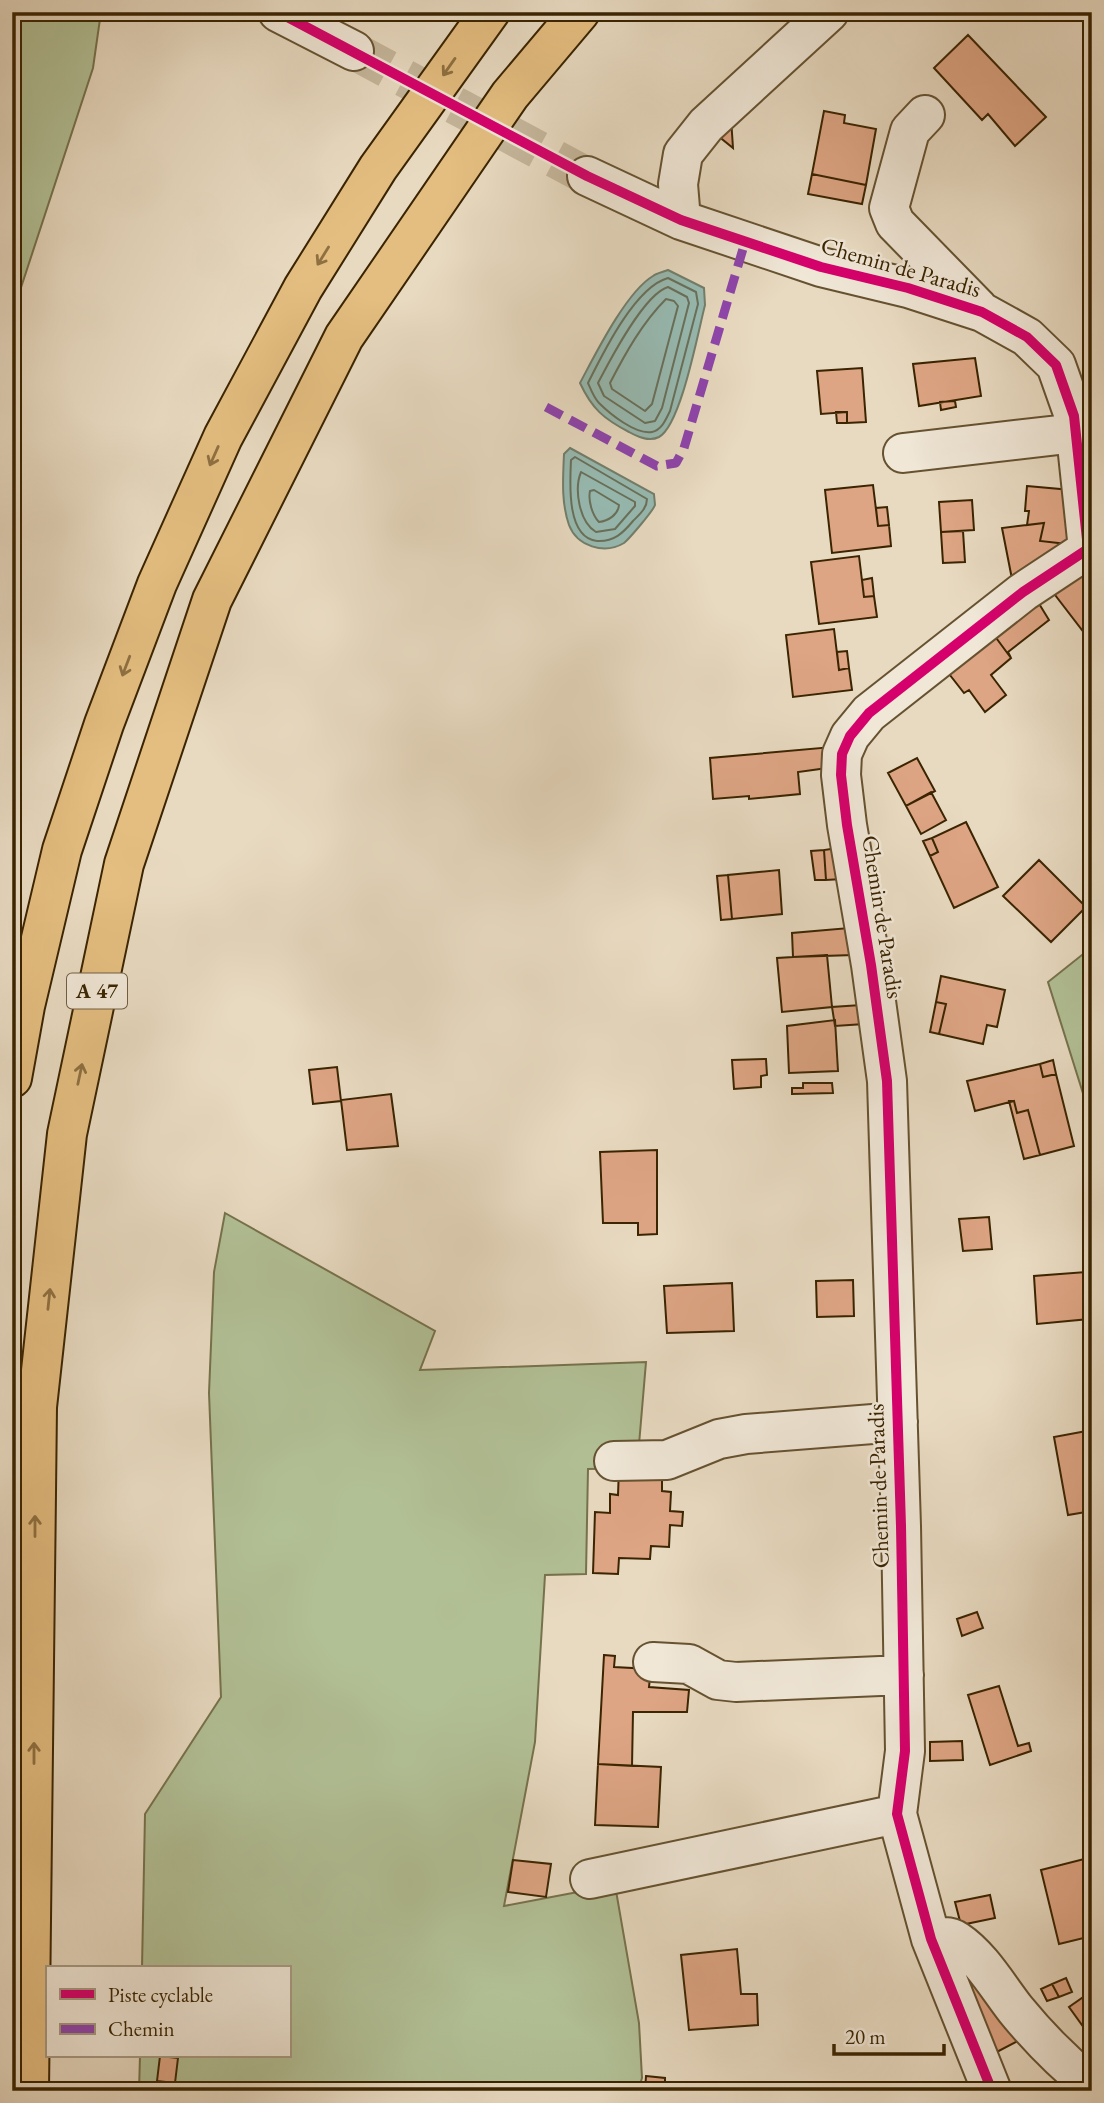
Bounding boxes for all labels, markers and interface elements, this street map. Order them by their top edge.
one-way arrow [442,57,456,76]
street label: Chemin de Paradis [818,230,984,304]
one-way arrow [315,246,329,266]
one-way arrow [207,445,220,466]
one-way arrow [119,654,132,676]
street label: Chemin de Paradis [855,833,911,1001]
road number: A 47 [67,974,127,1009]
one-way arrow [73,1063,87,1086]
one-way arrow [42,1288,55,1311]
street label: Chemin de Paradis [860,1403,896,1569]
one-way arrow [29,1514,42,1537]
one-way arrow [27,1742,40,1765]
legend [46,1966,290,2058]
text: Piste cyclable [108,1981,213,2008]
scale bar [834,2012,945,2056]
text: Chemin [108,2015,175,2042]
text: 20 m [845,2023,886,2050]

